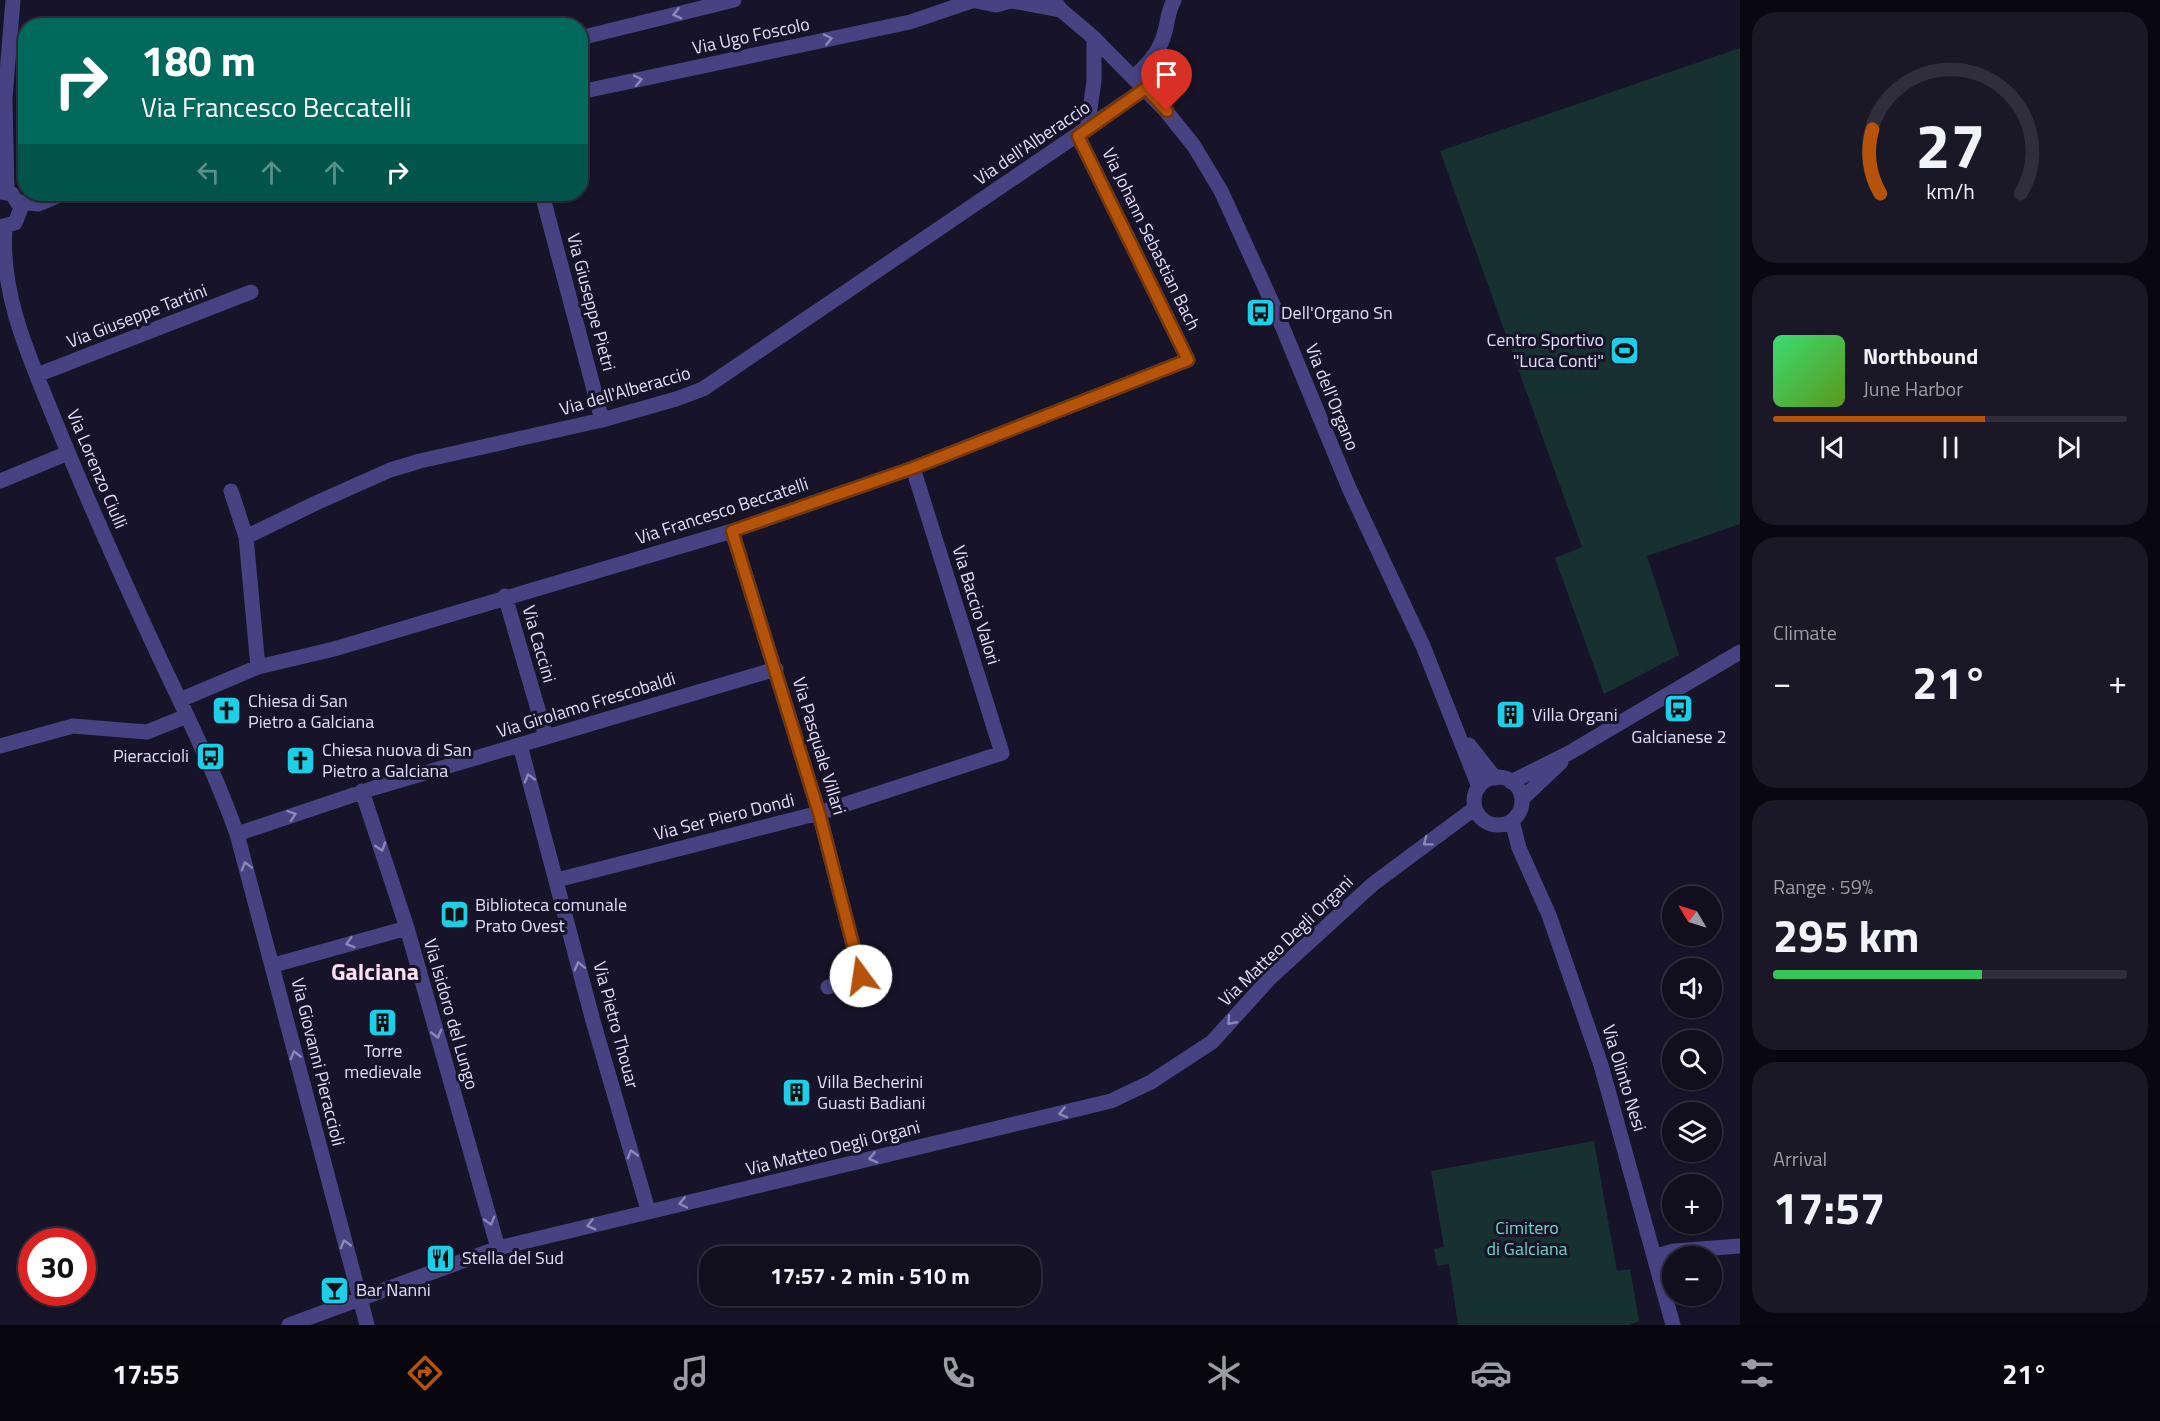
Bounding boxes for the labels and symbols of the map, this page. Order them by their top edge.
one-way arrow [673,6,683,19]
street label: Via Ugo Foscolo [690,10,812,61]
one-way arrow [823,33,833,46]
pin [1141,49,1192,111]
one-way arrow [632,74,642,87]
street label: Via dell'Alberaccio [968,94,1095,192]
street label: Via Johann Sebastian Bach [1095,143,1207,335]
street label: Via Giuseppe Pietri [560,230,623,374]
street label: Via Giuseppe Tartini [63,276,211,355]
bus stop icon: Dell'Organo Sn [1244,297,1276,329]
place label: Dell'Organo Sn [1281,299,1393,326]
place label: Centro Sportivo "Luca Conti" [1487,326,1604,374]
sports icon: Centro Sportivo "Luca Conti" [1609,334,1641,366]
street label: Via dell'Organo [1299,339,1366,454]
street label: Via dell'Alberaccio [556,359,693,422]
street label: Via Lorenzo Ciulli [60,405,135,533]
street label: Via Francesco Beccatelli [632,470,812,551]
street label: Via Baccio Valori [946,542,1007,668]
street label: Via Caccini [516,602,563,686]
street label: Via Girolamo Frescobaldi [493,664,679,745]
street label: Via Pasquale Villari [786,674,853,818]
place label: Chiesa di San Pietro a Galciana [248,687,374,735]
bus stop icon: Galcianese 2 [1663,692,1695,724]
church icon: Chiesa di San Pietro a Galciana [211,695,243,727]
building icon: Villa Organi [1495,699,1527,731]
place label: Villa Organi [1532,701,1618,728]
place label: Galcianese 2 [1631,723,1727,750]
place label: Chiesa nuova di San Pietro a Galciana [322,736,472,784]
bus stop icon: Pieraccioli [194,740,226,772]
place label: Pieraccioli [113,742,189,769]
church icon: Chiesa nuova di San Pietro a Galciana [285,744,317,776]
one-way arrow [524,773,536,784]
street label: Via Ser Piero Dondi [651,786,797,847]
one-way arrow [286,810,297,822]
one-way arrow [1423,835,1434,846]
one-way arrow [373,841,386,852]
one-way arrow [241,862,253,872]
street label: Via Matteo Degli Organi [1212,869,1359,1012]
north arrow [1662,886,1722,946]
place label: Biblioteca comunale Prato Ovest [475,891,627,939]
library icon: Biblioteca comunale Prato Ovest [438,899,470,931]
street label: Via Isidoro del Lungo [417,935,486,1093]
one-way arrow [345,936,355,949]
position arrow [829,944,893,1008]
district label: Galciana [331,953,419,989]
street label: Via Pietro Thouar [587,958,646,1091]
one-way arrow [574,961,587,971]
street label: Via Giovanni Pieraccioli [285,975,352,1149]
building icon: Torre medievale [367,1006,399,1038]
one-way arrow [1227,1015,1238,1025]
street label: Via Olinto Nesi [1595,1021,1654,1135]
one-way arrow [430,1028,442,1039]
place label: Torre medievale [344,1037,422,1085]
one-way arrow [290,1050,303,1060]
place label: Villa Becherini Guasti Badiani [817,1068,925,1116]
building icon: Villa Becherini Guasti Badiani [780,1076,812,1108]
one-way arrow [1058,1105,1068,1118]
street label: Via Matteo Degli Organi [743,1113,923,1182]
one-way arrow [626,1149,639,1159]
one-way arrow [868,1150,878,1163]
one-way arrow [678,1195,688,1208]
park label: Cimitero di Galciana [1486,1214,1568,1262]
one-way arrow [483,1215,495,1226]
one-way arrow [586,1217,596,1230]
speed limit sign: 30 [18,1228,96,1306]
one-way arrow [340,1239,352,1249]
restaurant icon: Stella del Sud [425,1242,457,1274]
place label: Stella del Sud [462,1244,564,1271]
bar icon: Bar Nanni [319,1274,351,1306]
place label: Bar Nanni [356,1276,431,1303]

